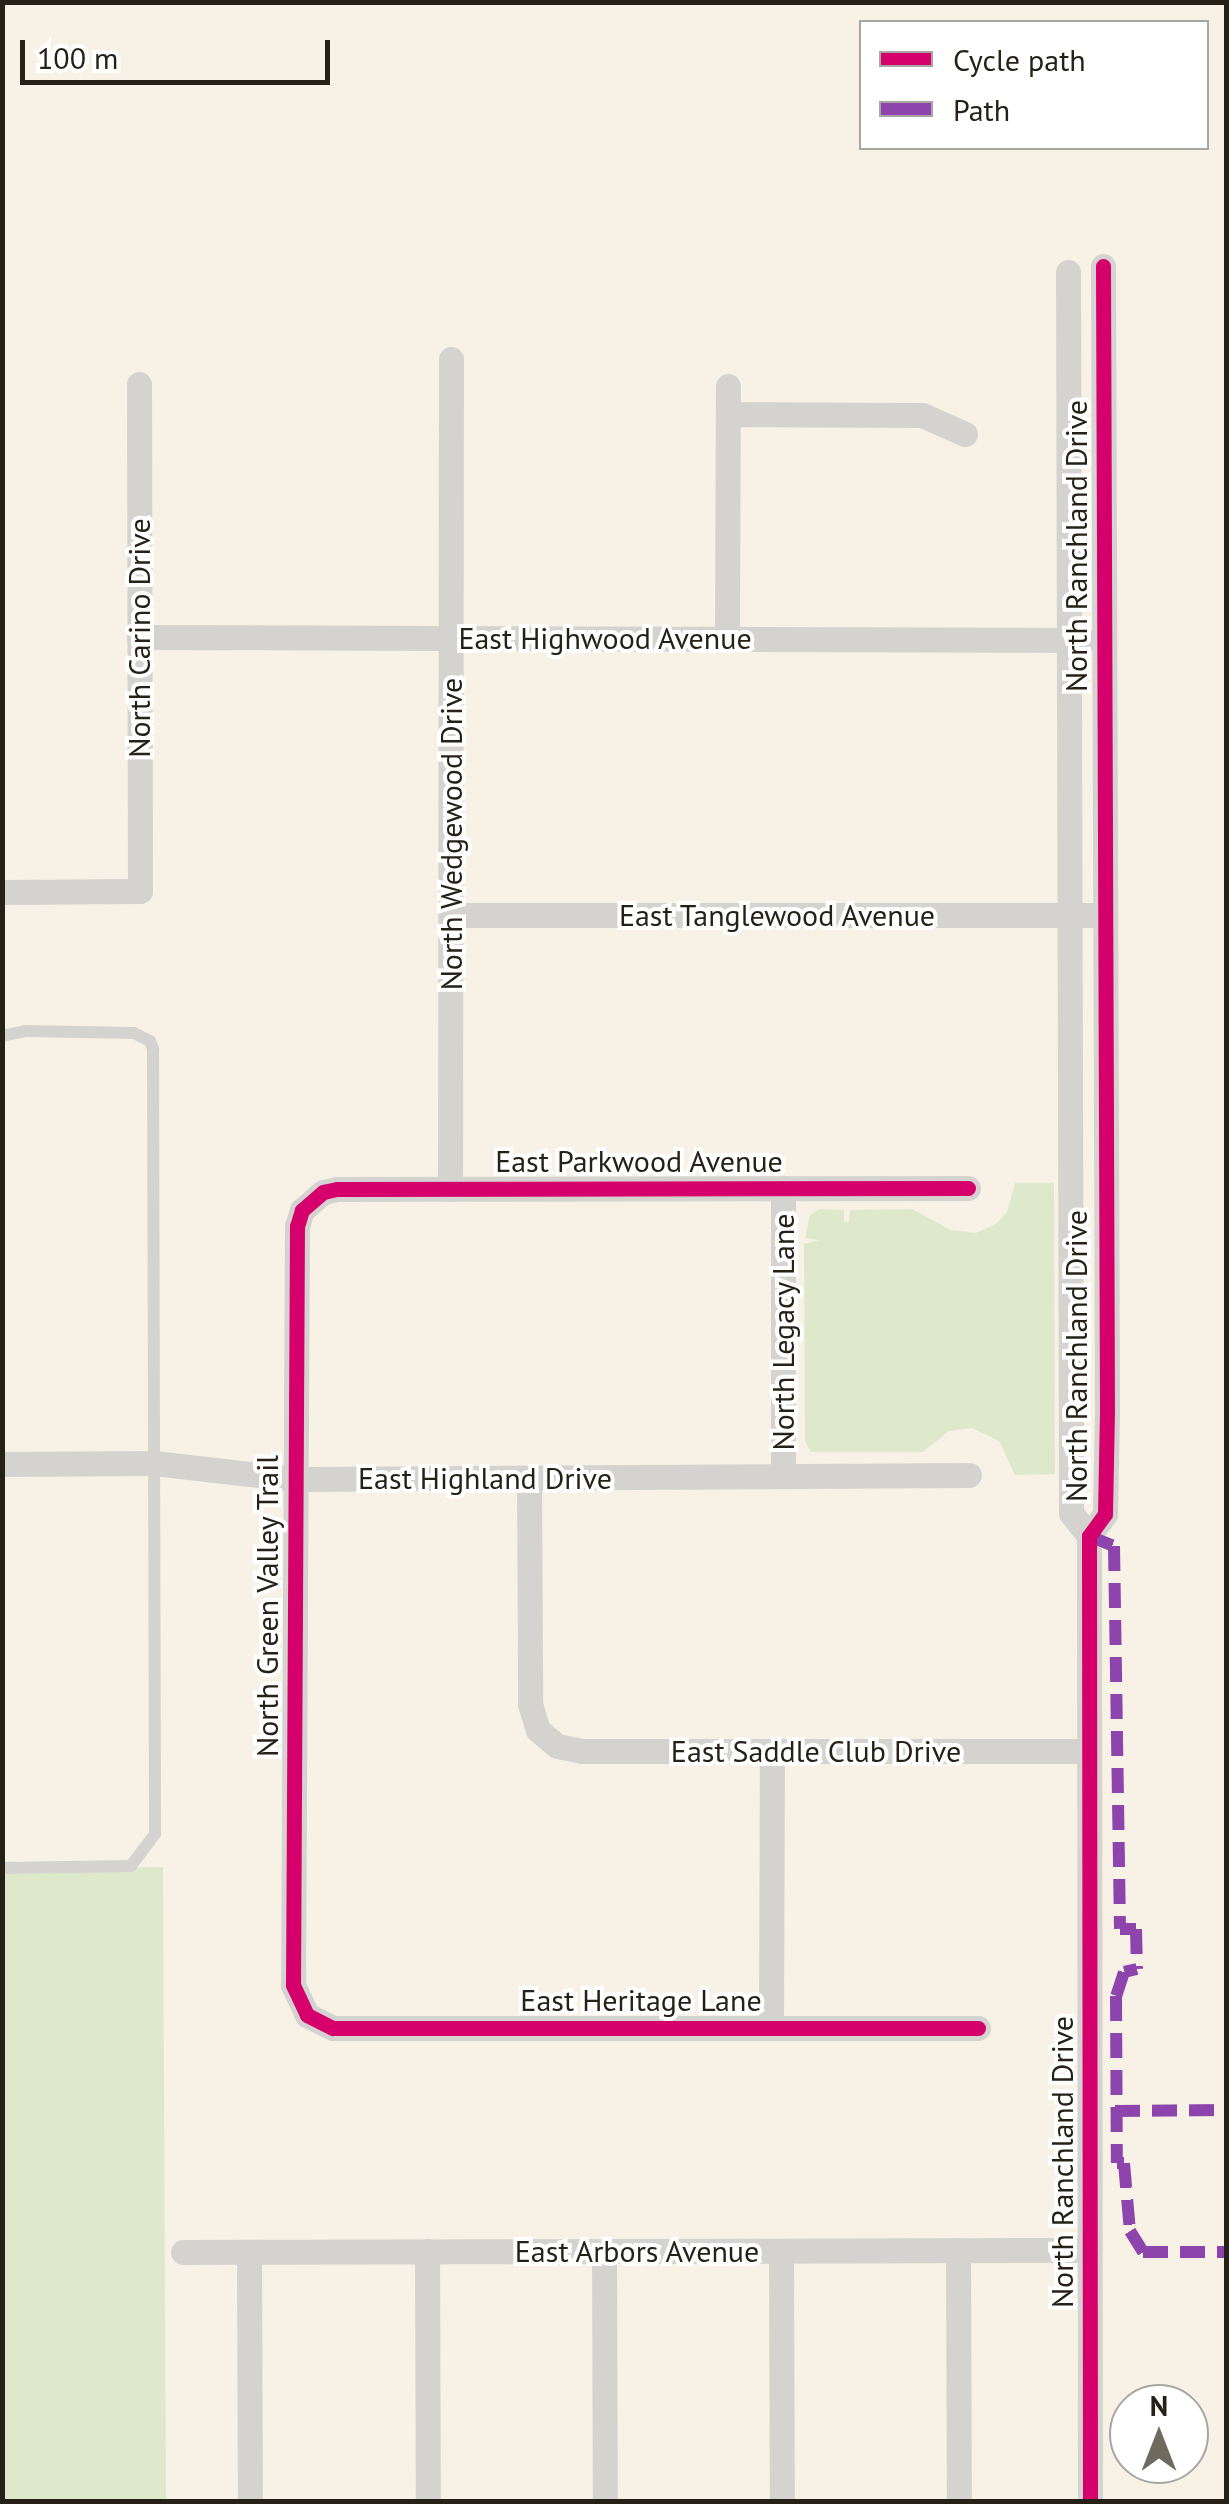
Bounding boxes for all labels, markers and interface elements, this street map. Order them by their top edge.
scale bar [25,20,335,82]
legend [859,20,1209,150]
text: 100 m [37,38,118,77]
text: Cycle path [953,40,1086,79]
text: Path [953,90,1010,129]
street label: North Ranchland Drive [1058,400,1094,692]
street label: North Carino Drive [121,518,157,758]
street label: East Highwood Avenue [458,620,752,656]
street label: North Wedgewood Drive [433,677,469,991]
street label: East Tanglewood Avenue [618,897,936,933]
street label: East Parkwood Avenue [495,1143,783,1179]
street label: North Ranchland Drive [1058,1210,1094,1502]
street label: North Legacy Lane [765,1213,801,1451]
street label: North Green Valley Trail [249,1454,285,1758]
street label: East Highland Drive [358,1460,612,1496]
street label: East Saddle Club Drive [671,1733,961,1769]
street label: East Heritage Lane [520,1982,762,2018]
street label: North Ranchland Drive [1044,2016,1080,2308]
street label: East Arbors Avenue [514,2233,760,2269]
north arrow [1109,2384,1209,2484]
text: N [1150,2387,1168,2424]

